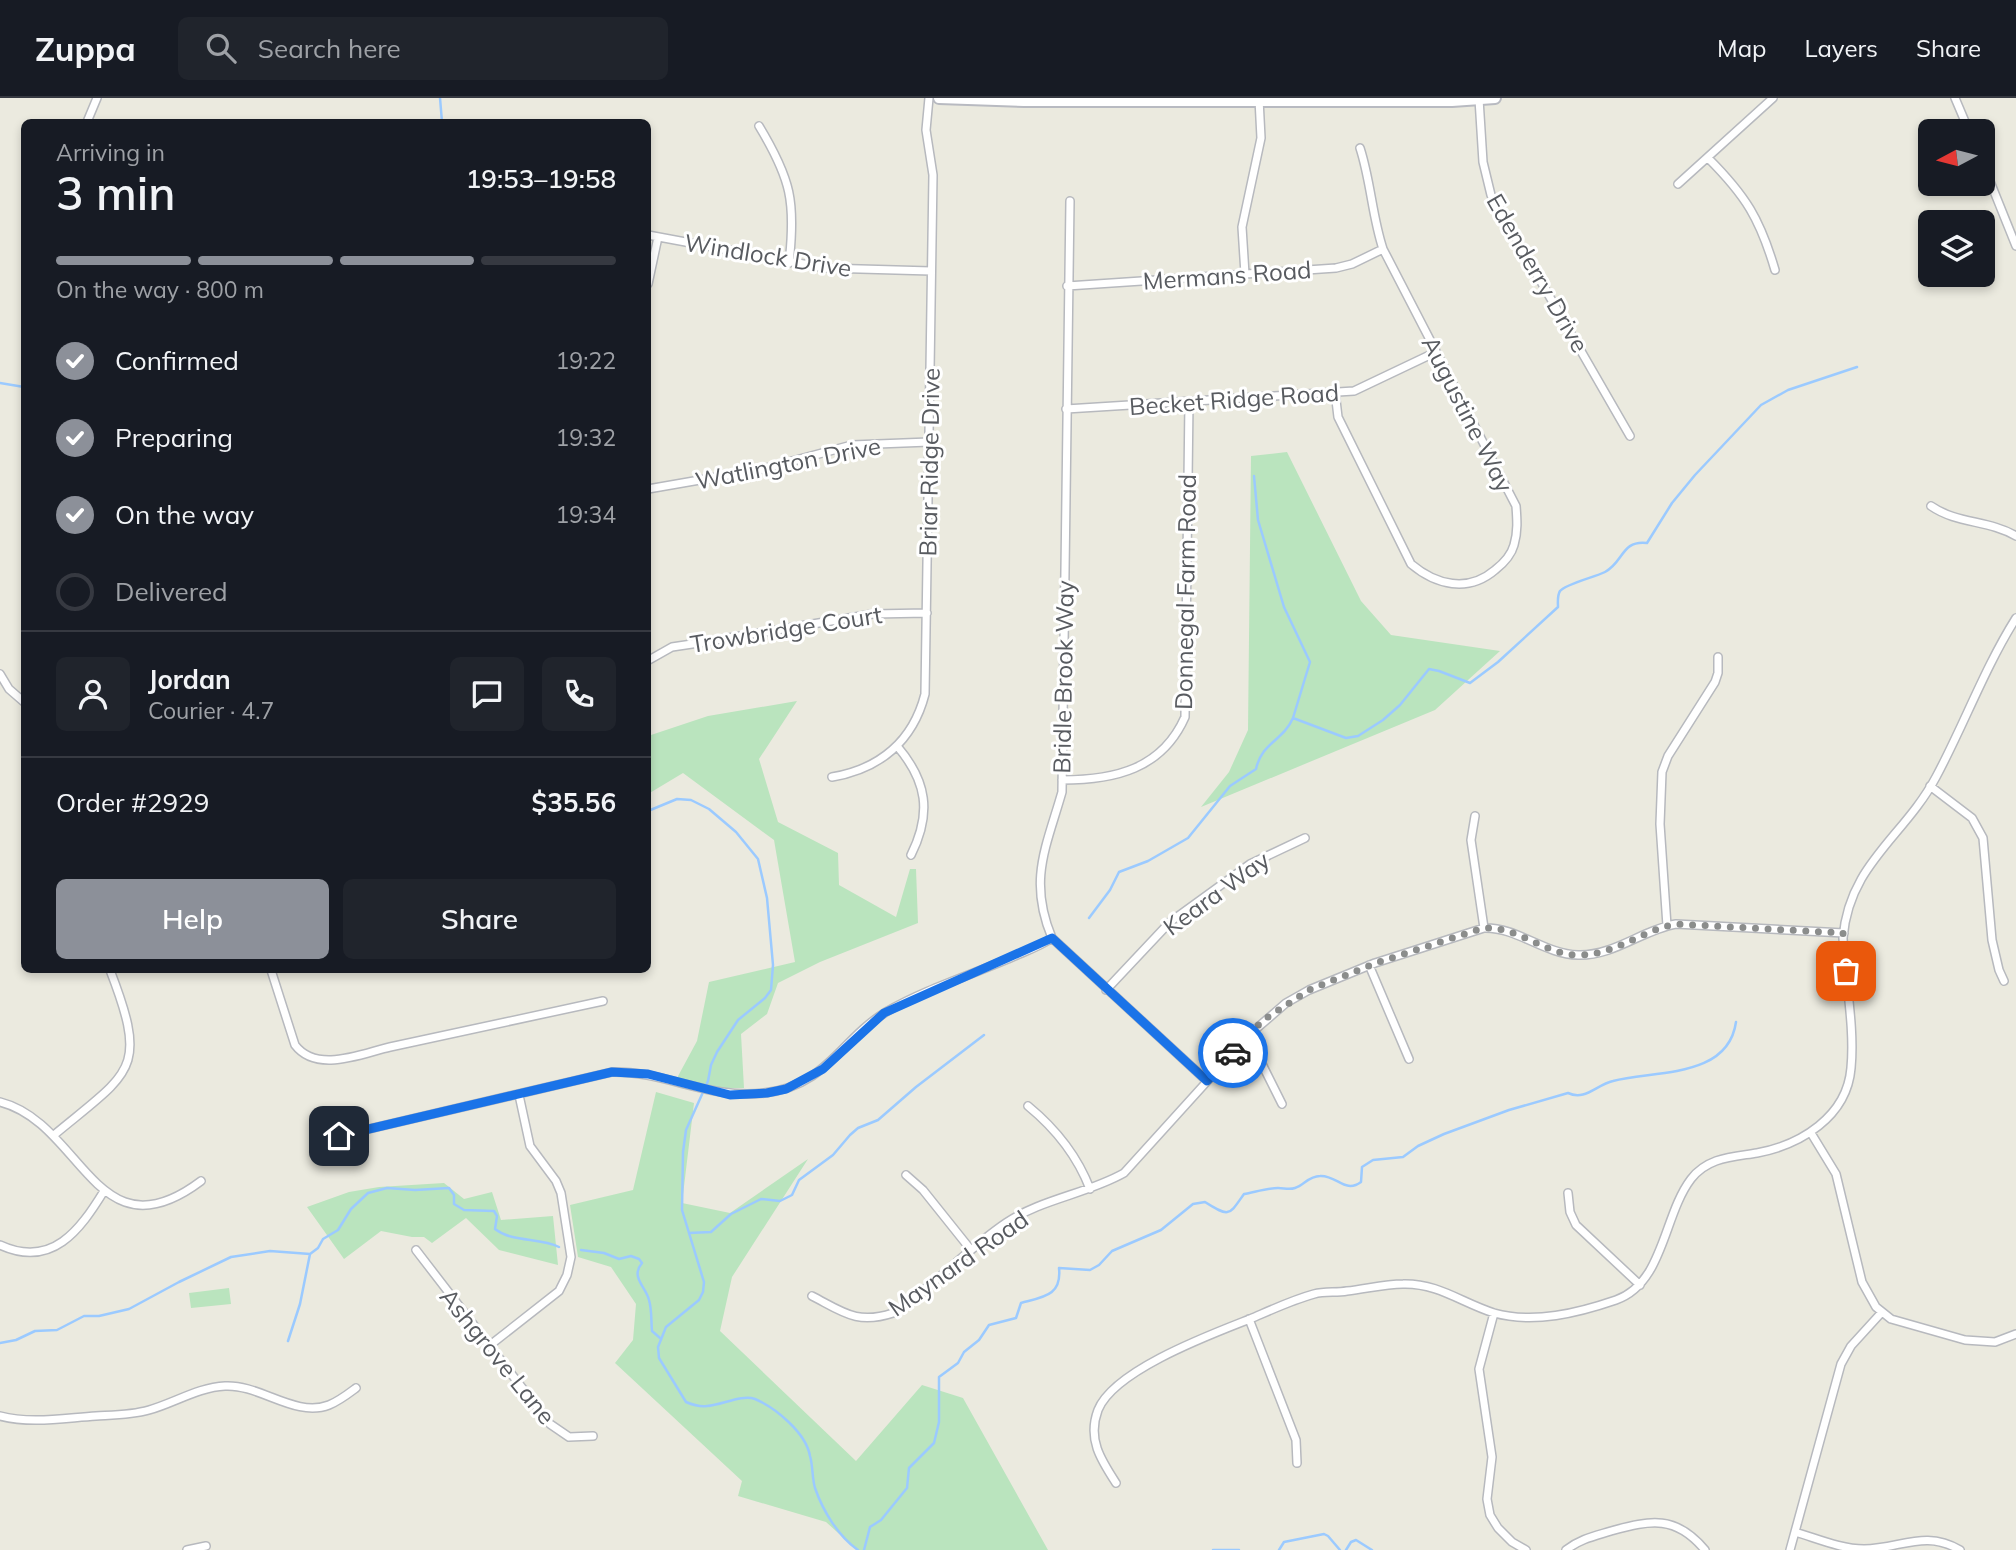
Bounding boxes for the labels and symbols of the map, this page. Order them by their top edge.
north arrow [1918,119,1995,196]
street label: Edenderry Drive [1480,188,1596,358]
street label: Windlock Drive [682,227,854,283]
street label: Mermans Road [1142,254,1312,296]
street label: Augustine Way [1416,331,1520,497]
street label: Briar Ridge Drive [912,367,946,557]
street label: Becket Ridge Road [1128,377,1340,421]
street label: Watlington Drive [693,430,883,496]
street label: Donnegal Farm Road [1168,474,1202,710]
street label: Bridle Brook Way [1046,580,1080,774]
street label: Trowbridge Court [688,599,884,659]
street label: Keara Way [1157,844,1275,942]
pin [1816,941,1876,1001]
courier [1198,1018,1268,1088]
pin [309,1106,369,1166]
street label: Maynard Road [882,1204,1034,1322]
street label: Ashgrove Lane [434,1282,562,1430]

